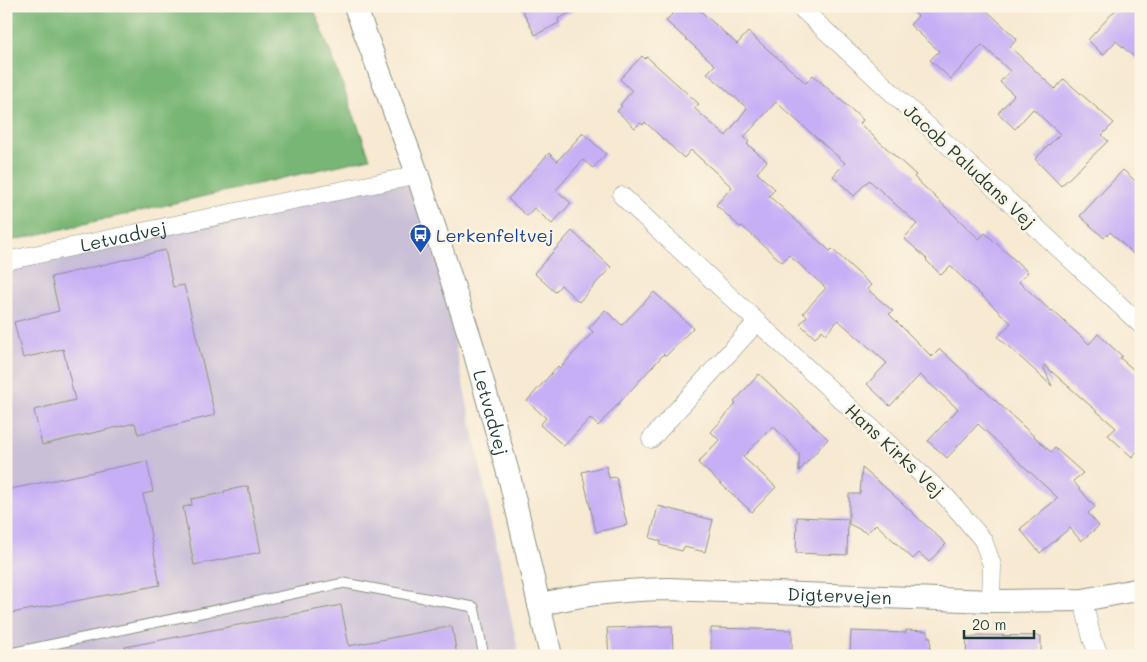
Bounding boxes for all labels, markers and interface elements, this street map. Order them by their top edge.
street label: Jacob Paludans Vej [899,99,1041,233]
street label: Letvadvej [78,215,169,257]
bus stop icon: Lerkenfeltvej [408,223,432,254]
place label: Lerkenfeltvej [436,223,554,247]
street label: Letvadvej [468,367,515,458]
street label: Hans Kirks Vej [840,398,950,502]
street label: Digtervejen [787,581,892,609]
scale bar [964,607,1034,639]
text: 20 m [972,614,1006,634]

